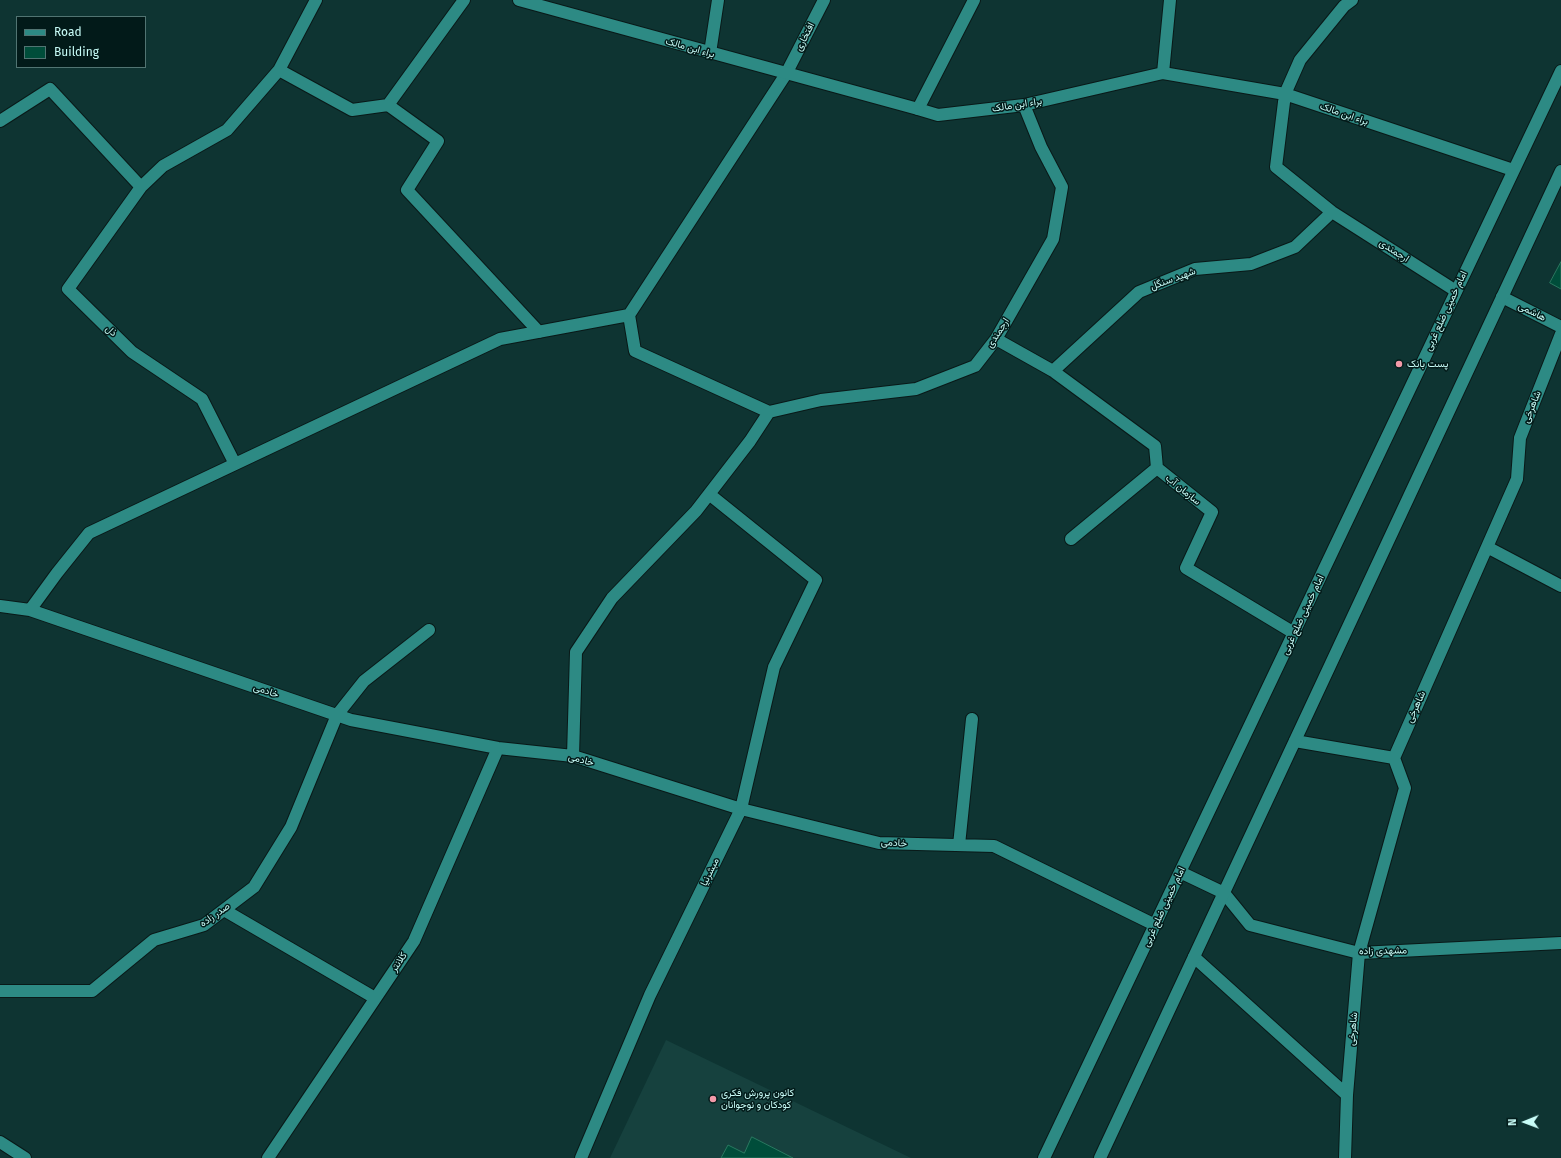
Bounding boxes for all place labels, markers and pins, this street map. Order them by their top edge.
place label: پست بانک [1407,358,1448,370]
marker: پست بانک [1394,359,1404,369]
place label: کانون پرورش فکری کودکان و نوجوانان [721,1087,794,1110]
marker: کانون پرورش فکری کودکان و نوجوانان [708,1094,718,1104]

